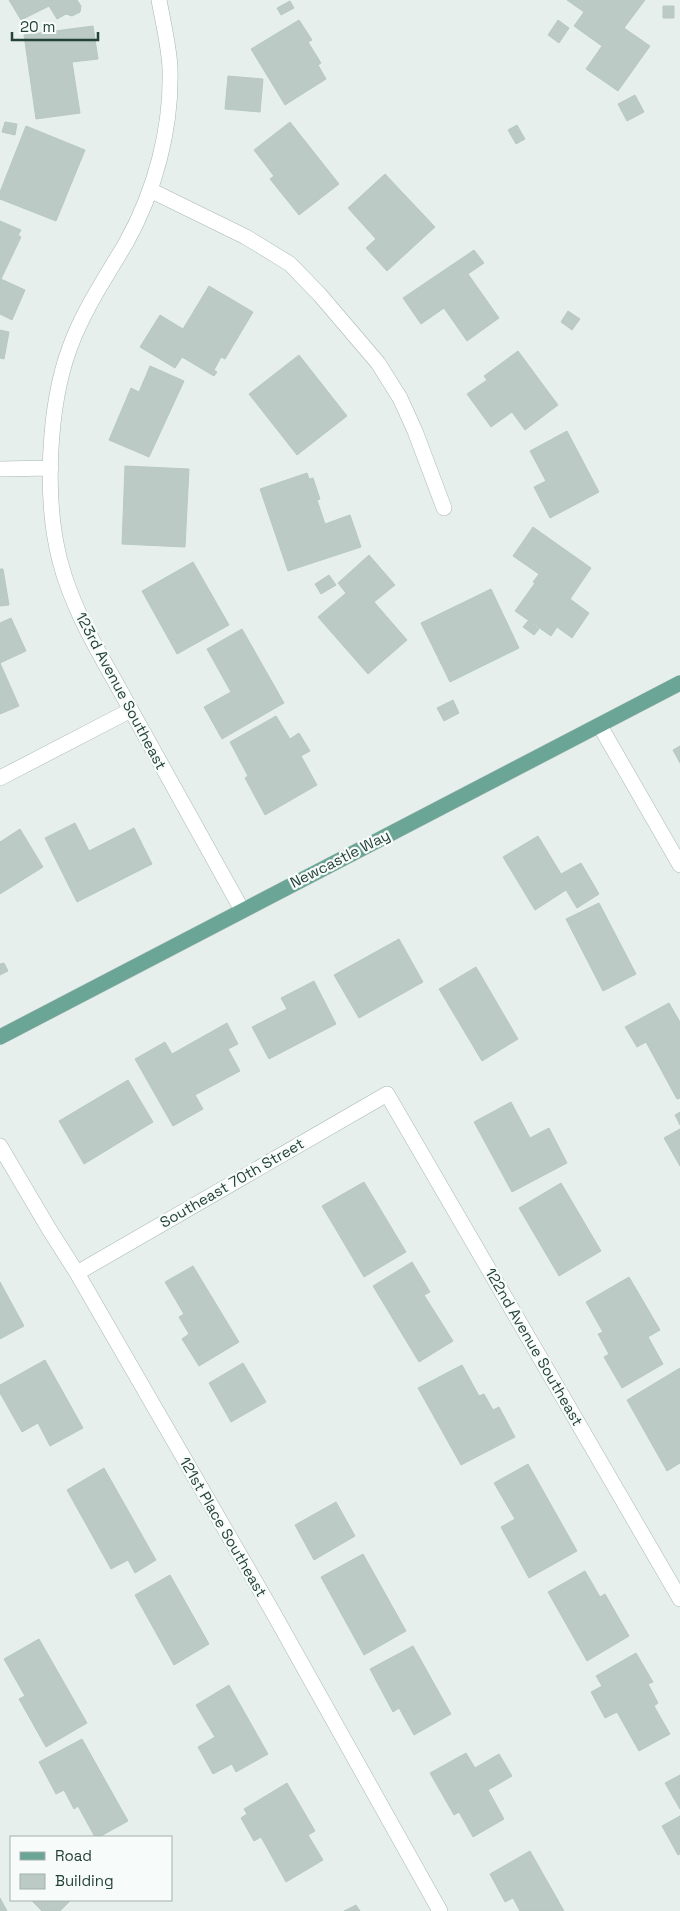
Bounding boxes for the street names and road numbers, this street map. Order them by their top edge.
street label: 123rd Avenue Southeast [72,609,171,773]
street label: Newcastle Way [287,825,393,892]
street label: Southeast 70th Street [156,1133,307,1232]
street label: 122nd Avenue Southeast [481,1264,588,1429]
street label: 121st Place Southeast [176,1453,271,1600]

